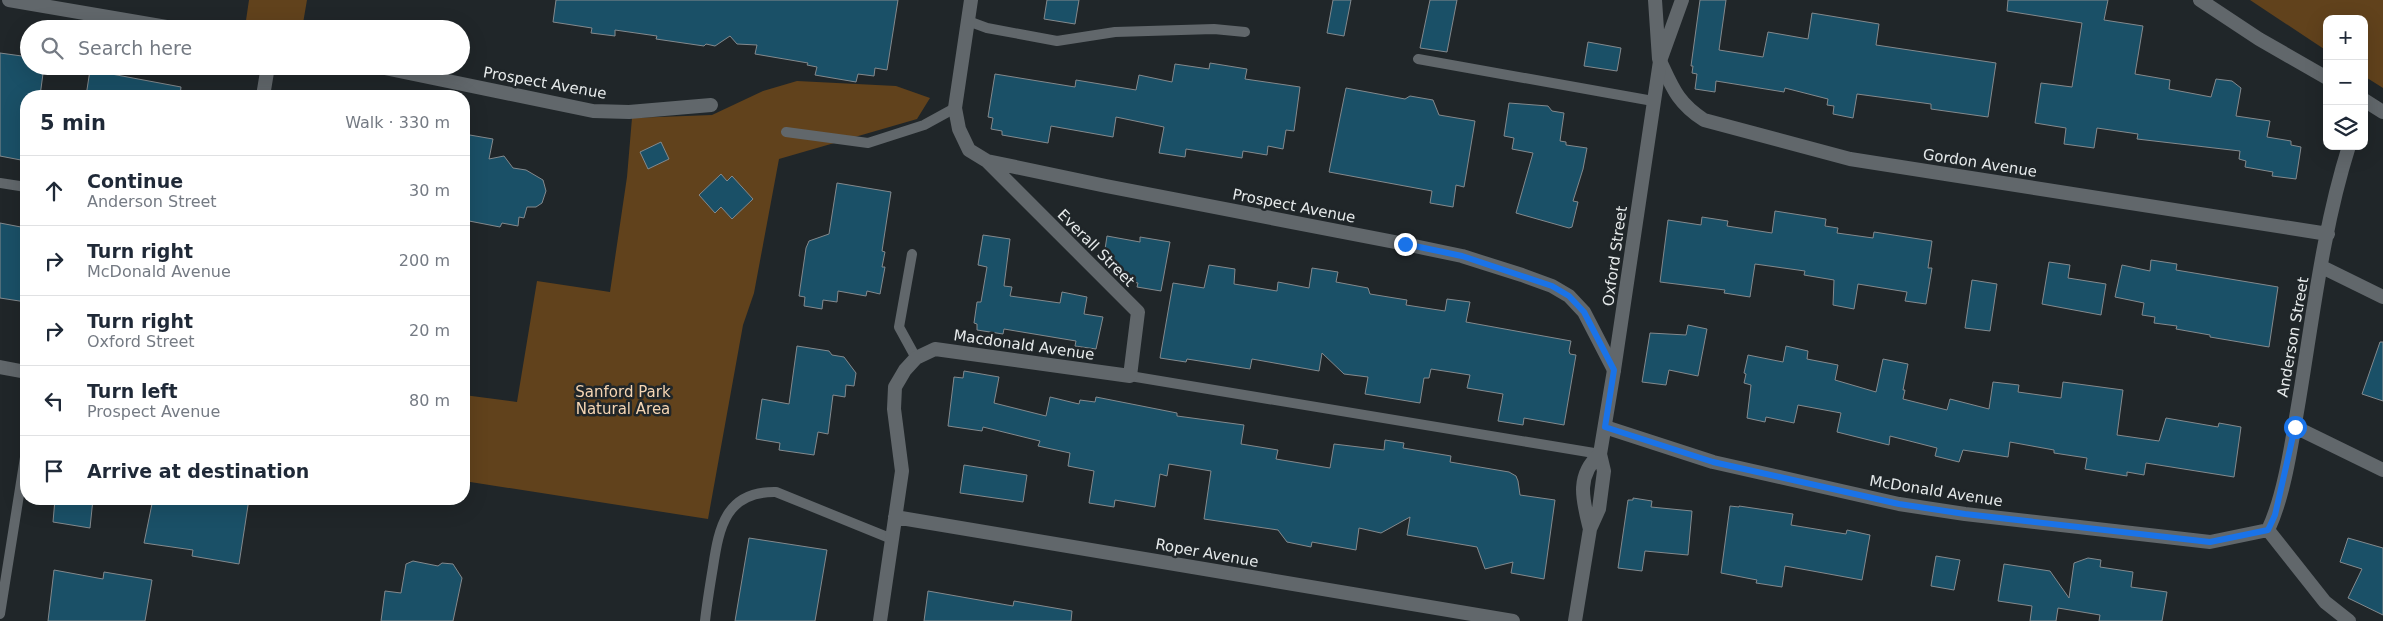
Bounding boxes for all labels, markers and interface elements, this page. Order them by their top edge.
map controls [2323,15,2368,150]
button: + [2323,15,2368,60]
search box [20,20,470,75]
icon: search [38,34,66,62]
text: Search here [78,37,192,59]
button: − [2323,60,2368,105]
street label: Prospect Avenue [482,63,608,103]
button: layers [2323,105,2368,150]
text: 5 min [40,111,106,135]
text: Walk · 330 m [345,113,450,132]
street label: Gordon Avenue [1922,145,2038,181]
text: Continue [87,170,183,192]
icon: ahead [40,177,68,205]
text: 30 m [409,181,450,200]
street label: Prospect Avenue [1231,185,1357,227]
text: Anderson Street [87,192,217,211]
street label: Oxford Street [1599,205,1631,307]
street label: Everall Street [1054,206,1138,290]
route end [1394,233,1417,256]
text: Turn right [87,240,193,262]
icon: right [40,247,68,275]
text: 200 m [399,251,450,270]
text: McDonald Avenue [87,262,231,281]
street label: Anderson Street [2274,275,2312,398]
text: Turn right [87,310,193,332]
icon: right [40,317,68,345]
text: 20 m [409,321,450,340]
street label: Macdonald Avenue [952,326,1096,364]
text: Oxford Street [87,332,195,351]
text: Turn left [87,380,178,402]
park label: Sanford Park Natural Area [575,383,671,418]
icon: left [40,387,68,415]
text: 80 m [409,391,450,410]
text: Prospect Avenue [87,402,220,421]
route start [2284,416,2307,439]
icon: arrive [40,457,68,485]
text: Arrive at destination [87,460,309,482]
street label: McDonald Avenue [1868,472,2004,510]
street label: Roper Avenue [1154,535,1260,571]

